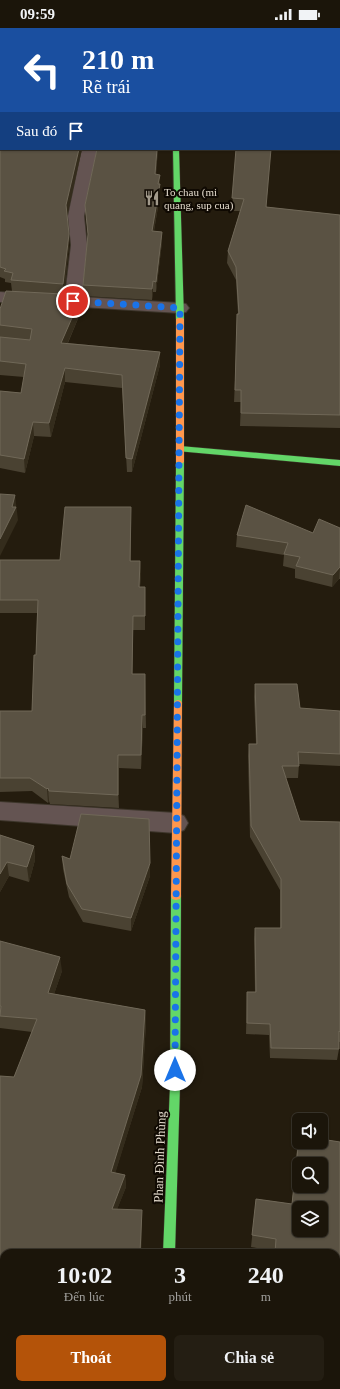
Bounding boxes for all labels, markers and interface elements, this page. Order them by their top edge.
text: 09:59 [20,6,55,22]
icon: left [16,44,68,96]
text: 210 m [82,44,154,75]
text: Rẽ trái [82,77,130,97]
icon: arrive [65,120,87,142]
text: Sau đó [16,123,57,139]
place label: To chau (mi quang, sup cua) [164,186,234,212]
restaurant icon: To chau (mi quang, sup cua) [143,189,161,207]
pin [56,284,90,318]
icon: arrive [62,290,84,312]
position arrow [154,1049,196,1091]
street label: Phan Đình Phùng [150,1110,169,1203]
map controls [292,1113,328,1237]
button: sound [292,1113,328,1149]
button: search [292,1157,328,1193]
button: layers [292,1201,328,1237]
text: 10:02 [56,1262,112,1288]
text: 3 [174,1262,186,1288]
text: 240 [248,1262,284,1288]
text: Đến lúc [64,1289,105,1304]
text: phút [168,1289,192,1304]
text: m [261,1289,271,1304]
button: Thoát [16,1335,166,1381]
button: Chia sẻ [174,1335,324,1381]

